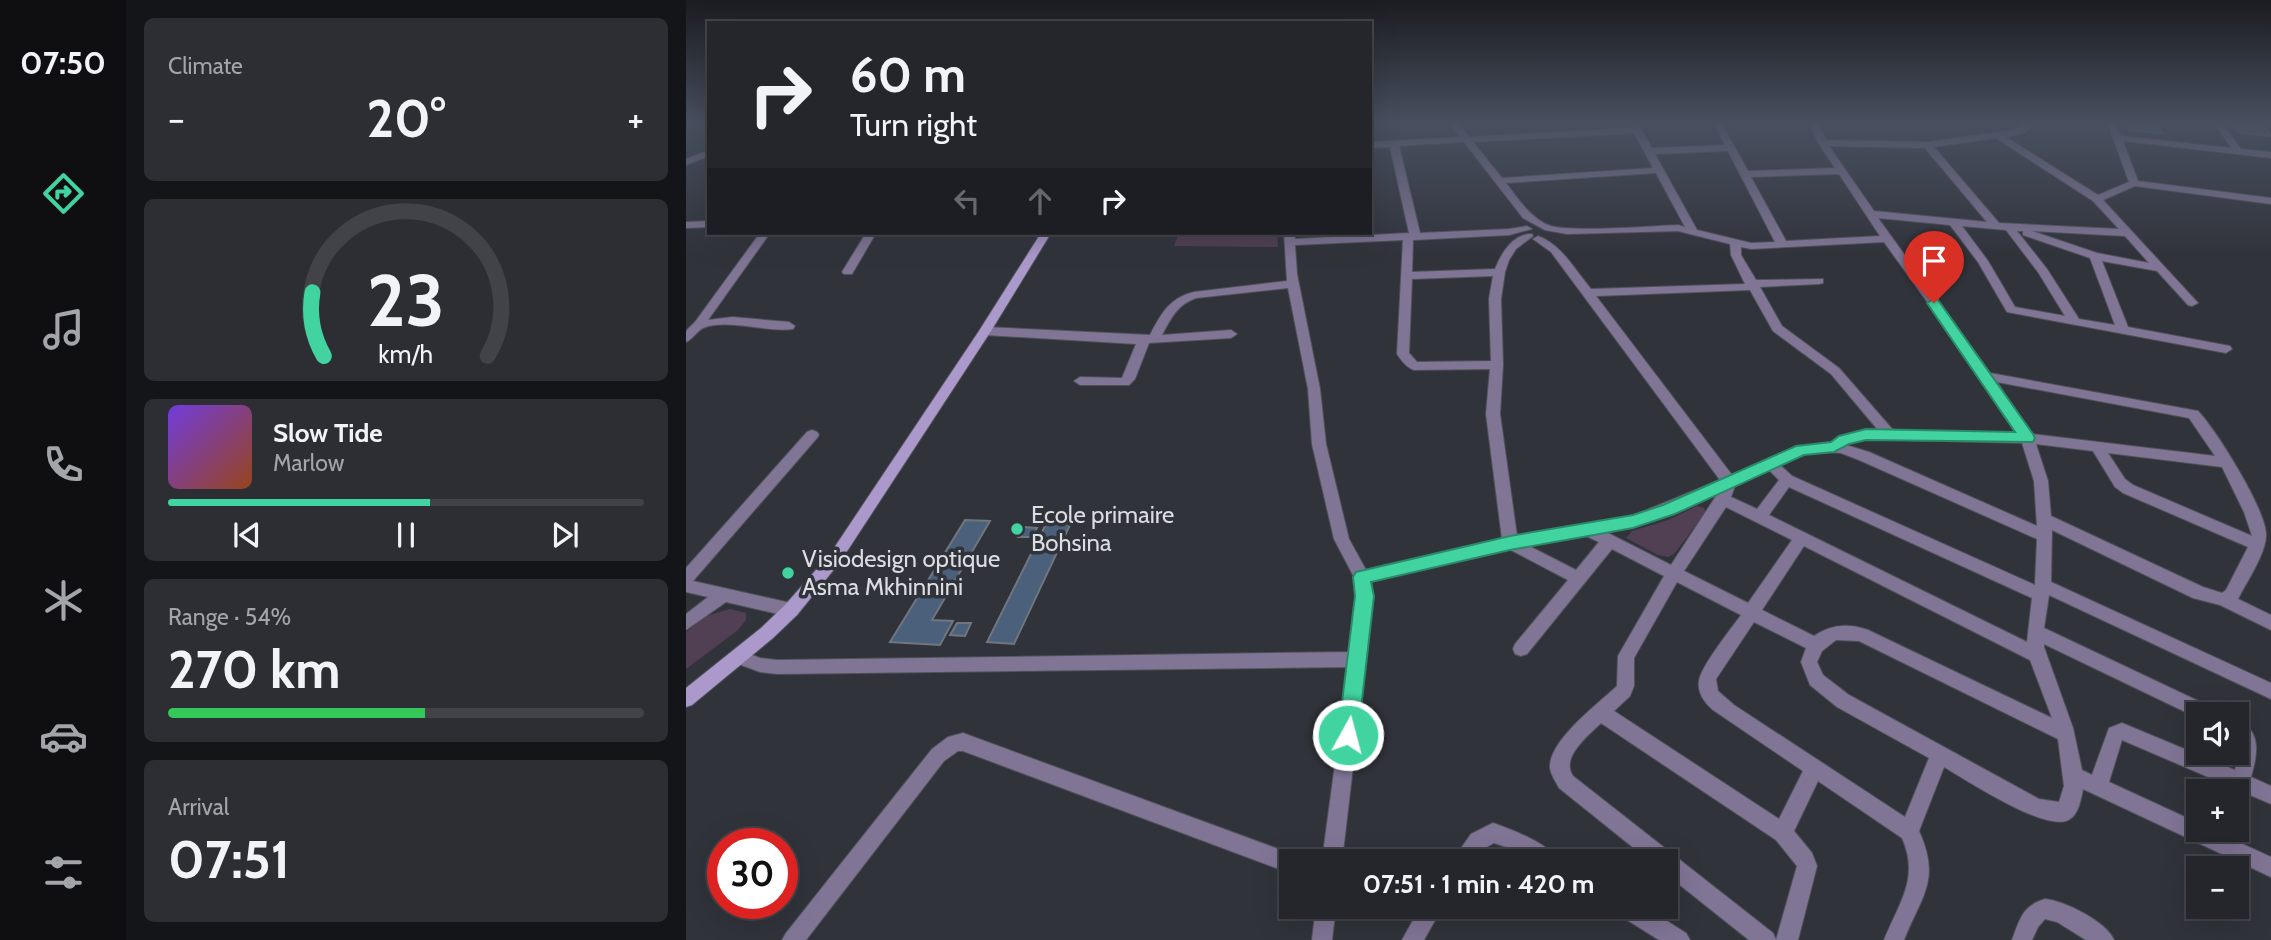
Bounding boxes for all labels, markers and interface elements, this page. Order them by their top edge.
text: 07:50 [20,43,106,82]
text: 60 m [850,45,966,104]
icon: right [735,49,826,140]
text: Climate [168,52,243,80]
text: 20° [366,87,446,150]
text: − [168,95,185,142]
text: + [627,95,644,142]
text: Turn right [850,105,977,144]
icon: directions [39,169,88,218]
icon: left [948,182,986,220]
icon: ahead [1021,182,1059,220]
icon: right [1094,182,1132,220]
pin [1904,231,1964,303]
icon: arrive [1915,242,1953,280]
text: 23 [367,256,445,344]
icon: music [39,305,88,354]
text: km/h [379,338,433,368]
text: Slow Tide [273,417,383,449]
icon: phone [39,440,88,489]
text: Marlow [273,449,344,477]
place label: Ecole primaire Bohsina [1031,500,1174,557]
icon: previous [228,516,266,554]
icon: pause [387,516,425,554]
icon: next [546,516,584,554]
marker: Ecole primaire Bohsina [1009,521,1025,537]
place label: Visiodesign optique Asma Mkhinnini [802,544,1000,601]
marker: Visiodesign optique Asma Mkhinnini [780,565,796,581]
icon: climate [39,576,88,625]
text: Range · 54% [168,603,291,631]
text: 270 km [168,638,340,701]
position arrow [1311,698,1385,772]
map controls [2186,702,2249,919]
button: sound [2186,702,2249,765]
icon: car [39,712,88,761]
button: + [2186,779,2249,842]
text: Arrival [168,793,229,821]
text: 07:51 [168,828,290,891]
speed limit sign: 30 [707,828,798,919]
icon: filters [39,848,88,897]
button: − [2186,856,2249,919]
text: 07:51 · 1 min · 420 m [1363,868,1594,900]

